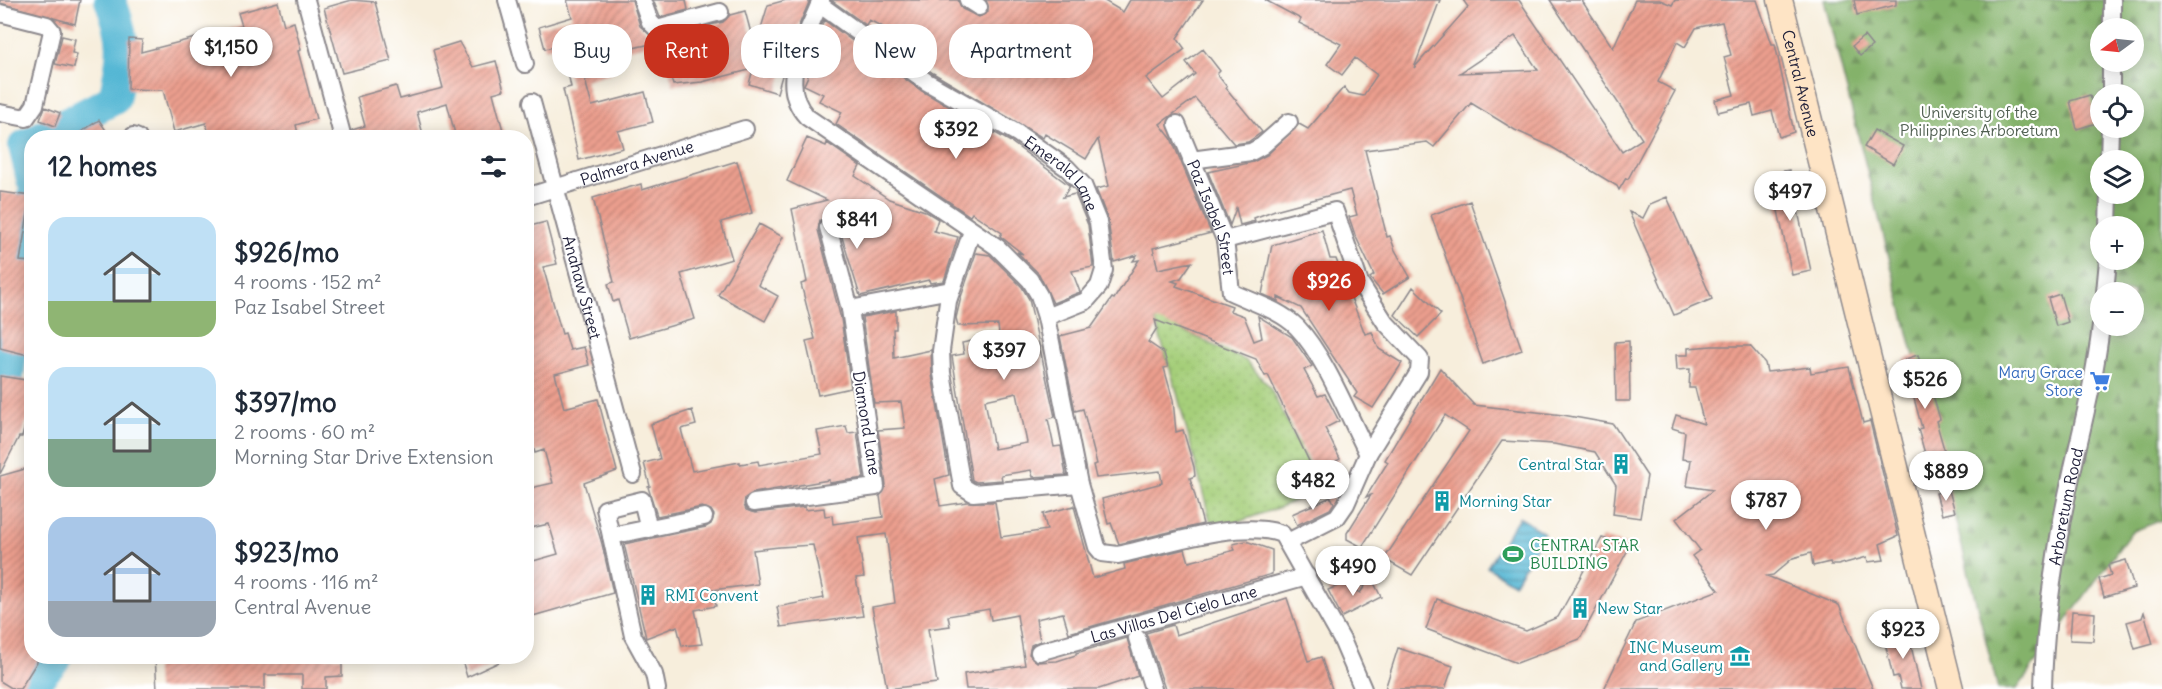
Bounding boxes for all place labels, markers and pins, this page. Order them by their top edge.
pin: $1,150 [182,27,280,78]
pin: $392 [920,109,992,160]
pin: $497 [1754,171,1826,222]
pin: $841 [821,199,893,250]
pin: $926 [1293,261,1365,312]
pin: $397 [968,330,1040,381]
pin: $526 [1889,359,1961,410]
place label: Mary Grace Store [1998,362,2083,400]
supermarket icon: Mary Grace Store [2088,369,2112,393]
pin: $889 [1910,451,1982,502]
building icon: Central Star [1609,452,1633,476]
place label: Central Star [1518,454,1604,474]
pin: $482 [1277,460,1349,511]
pin: $787 [1730,480,1802,531]
building icon: Morning Star [1430,489,1454,513]
place label: Morning Star [1459,491,1552,511]
place label: CENTRAL STAR BUILDING [1530,535,1639,573]
sports icon: CENTRAL STAR BUILDING [1501,542,1525,566]
pin: $490 [1317,546,1389,597]
building icon: RMI Convent [636,583,660,607]
place label: RMI Convent [665,585,759,605]
building icon: New Star [1568,596,1592,620]
place label: New Star [1597,598,1663,618]
pin: $923 [1867,609,1939,660]
place label: INC Museum and Gallery [1629,637,1723,675]
museum icon: INC Museum and Gallery [1728,644,1752,668]

